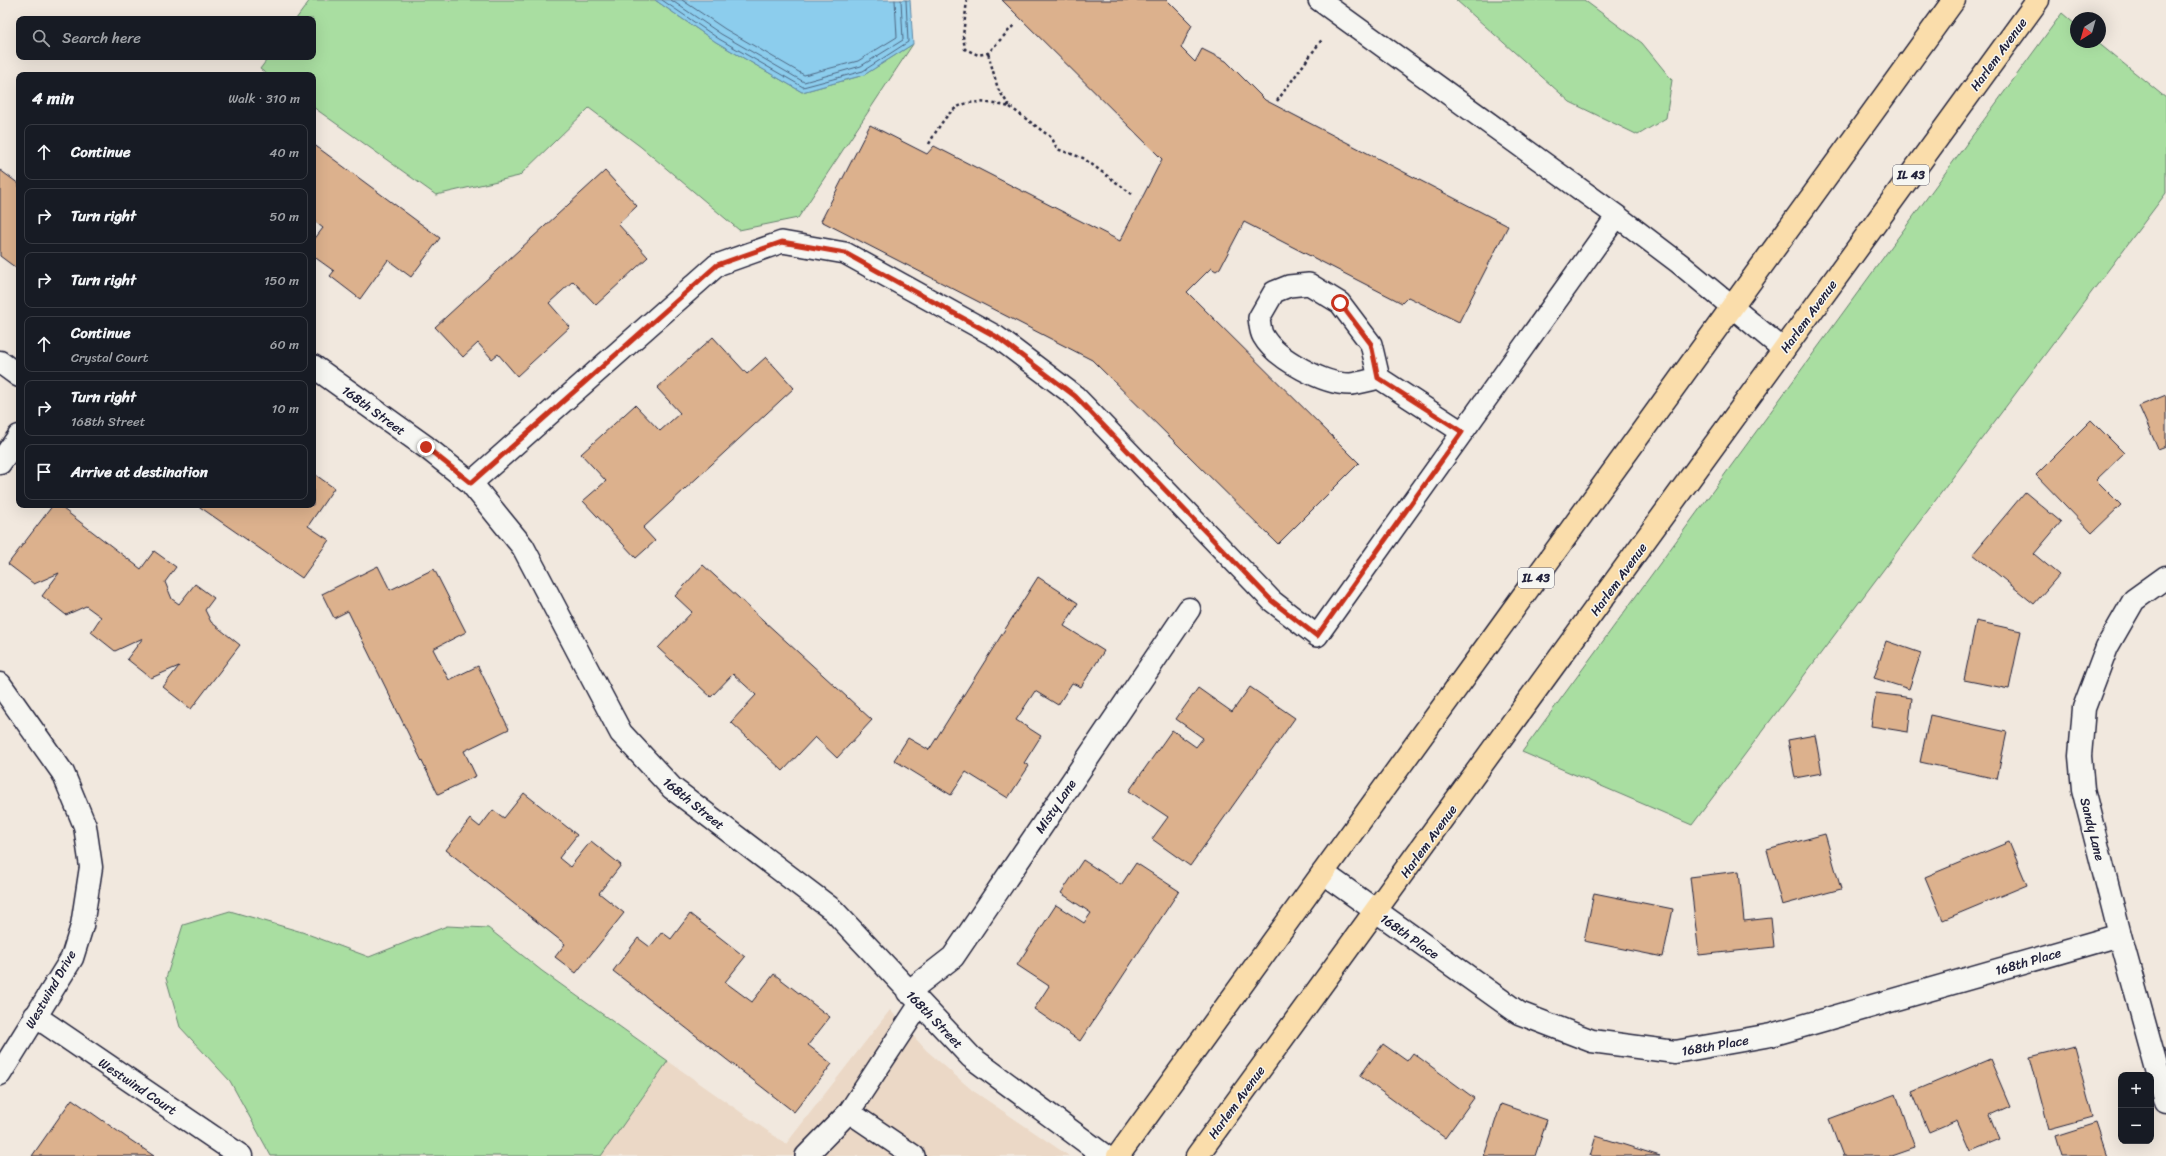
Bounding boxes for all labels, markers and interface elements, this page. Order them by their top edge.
street label: Harlem Avenue [1964,12,2033,96]
north arrow [2070,12,2106,48]
search box [16,16,316,60]
text: Search here [62,25,141,51]
icon: search [30,27,52,49]
text: 4 min [32,83,74,113]
text: Walk · 310 m [228,87,300,110]
text: Continue [71,139,131,165]
icon: ahead [33,141,55,163]
text: 40 m [269,141,299,164]
road number: IL 43 [1893,165,1929,185]
text: Turn right [71,203,136,229]
icon: right [33,205,55,227]
text: 50 m [269,205,299,228]
text: Turn right [71,267,136,293]
icon: right [33,269,55,291]
text: 150 m [264,269,299,292]
street label: Harlem Avenue [1774,274,1843,358]
route start [1331,294,1349,312]
text: Continue [71,320,131,346]
icon: ahead [33,333,55,355]
text: 60 m [270,333,299,356]
text: Crystal Court [71,346,149,369]
street label: 168th Street [337,379,411,442]
text: Turn right [71,384,136,410]
icon: right [33,397,55,419]
text: 10 m [272,397,299,420]
text: 168th Street [71,410,145,433]
route end [417,438,435,456]
text: Arrive at destination [71,459,208,485]
icon: arrive [33,461,55,483]
street label: Harlem Avenue [1584,537,1653,621]
road number: IL 43 [1518,568,1554,588]
street label: 168th Street [658,771,730,836]
street label: Misty Lane [1029,774,1082,838]
street label: Sandy Lane [2074,795,2111,863]
street label: Harlem Avenue [1394,799,1463,883]
street label: 168th Place [1375,907,1444,966]
street label: 168th Place [1992,941,2064,982]
street label: Westwind Drive [19,945,82,1033]
street label: 168th Street [901,985,969,1054]
street label: 168th Place [1680,1028,1751,1063]
street label: Westwind Court [94,1052,182,1121]
street label: Harlem Avenue [1202,1060,1271,1144]
map controls [2118,1072,2154,1144]
button: + [2118,1072,2154,1108]
button: − [2118,1108,2154,1144]

